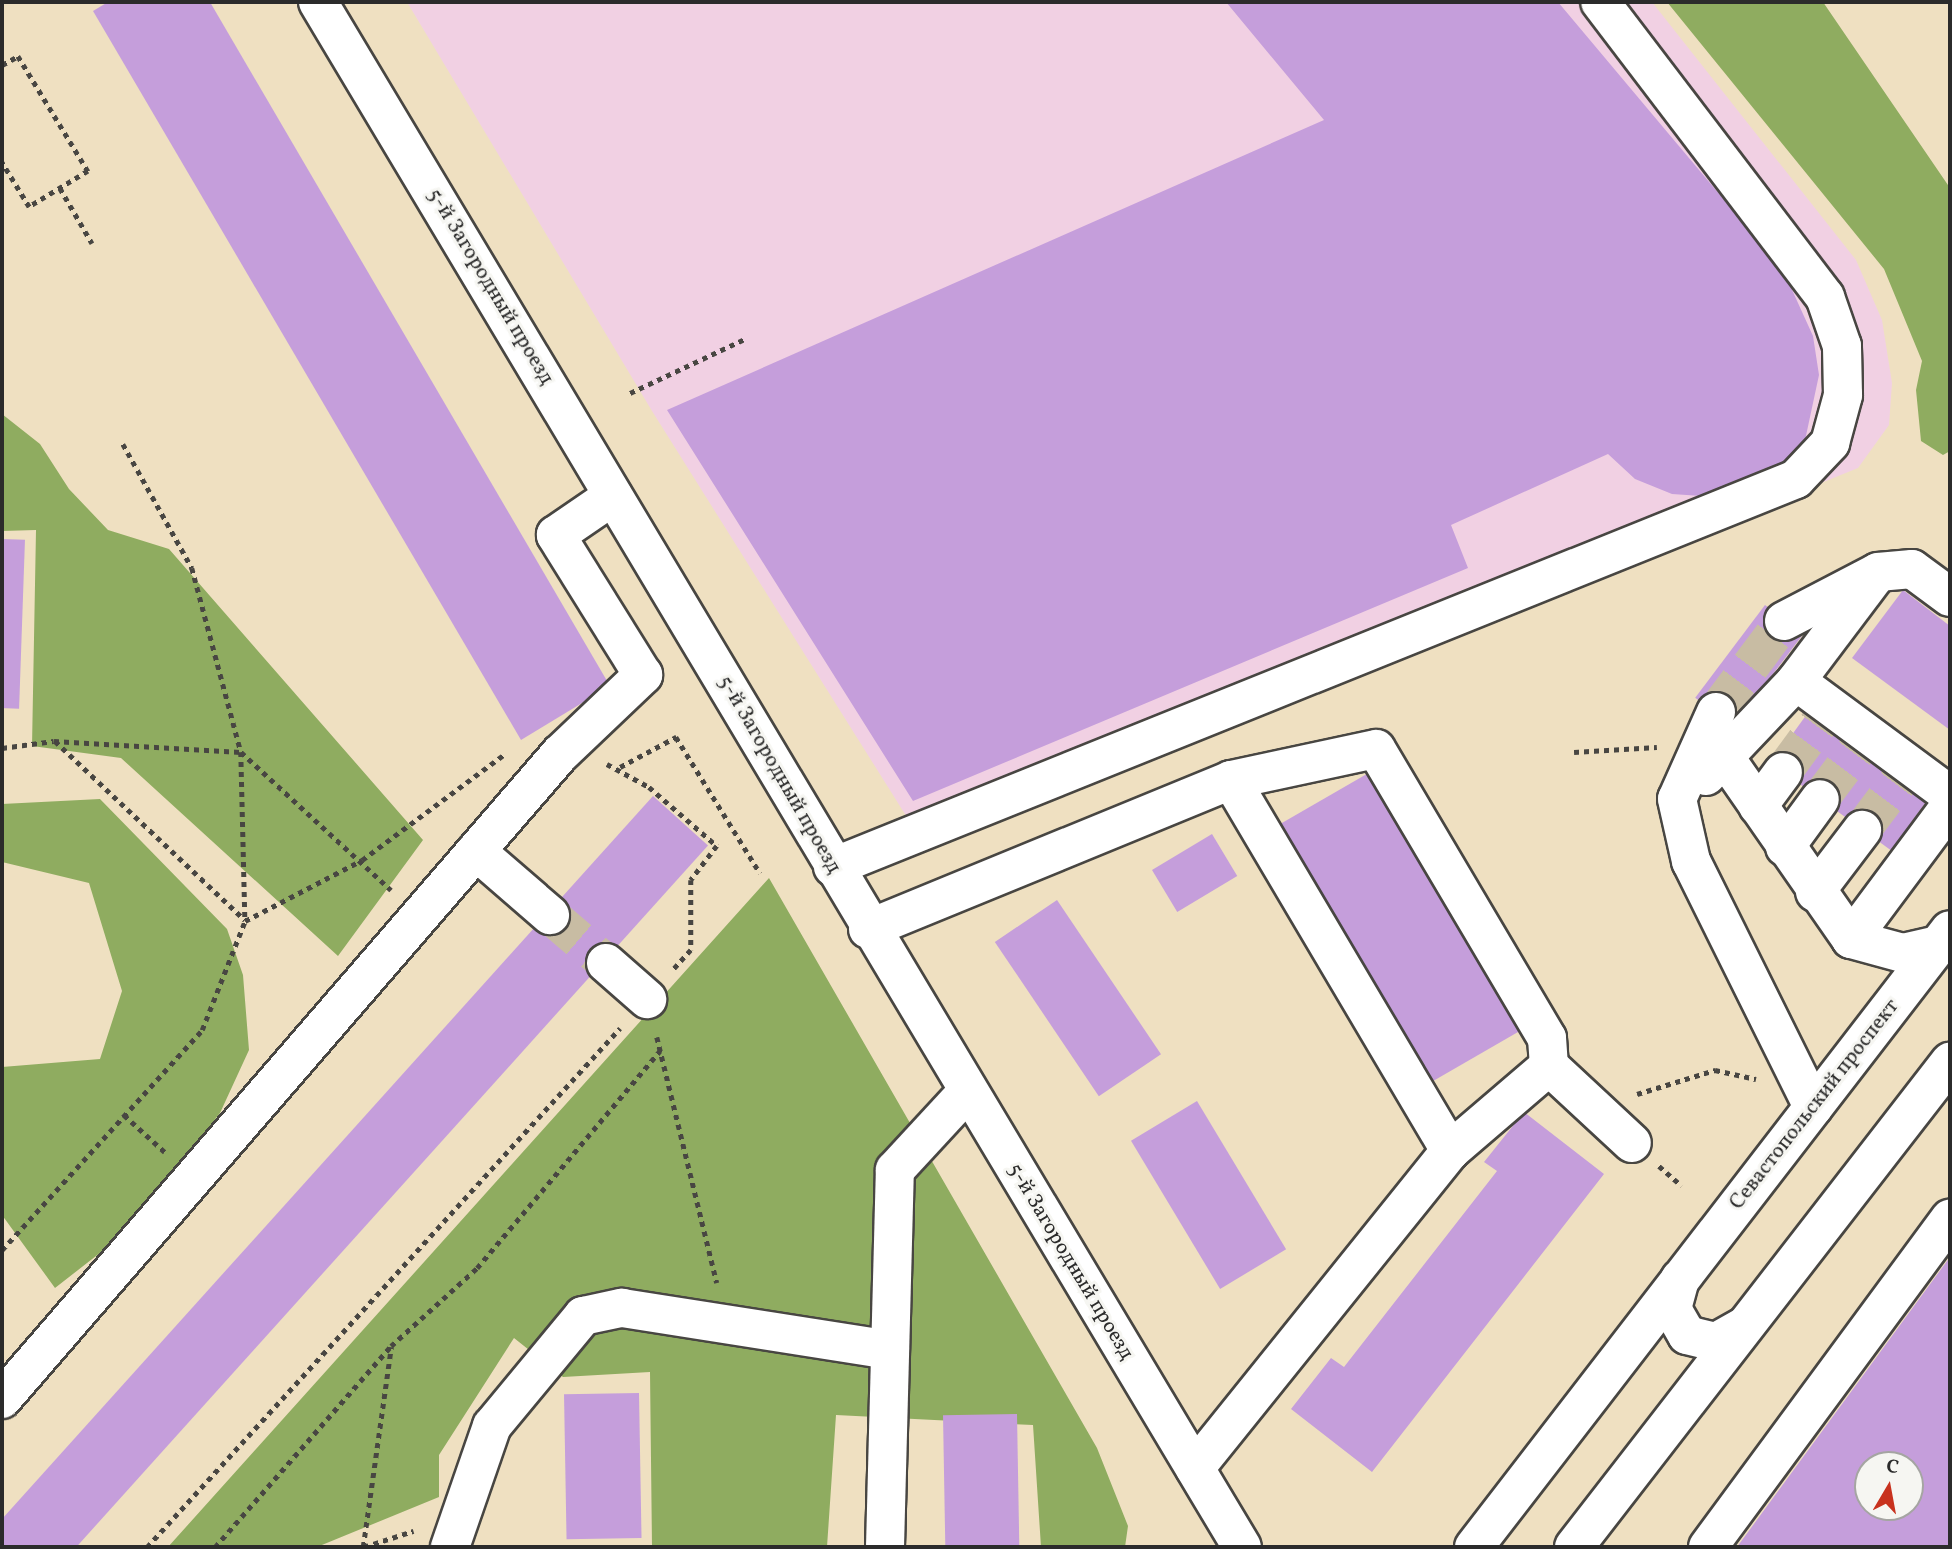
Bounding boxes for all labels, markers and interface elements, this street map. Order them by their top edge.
street label: 5-й Загородный проезд [421,184,559,390]
street label: 5-й Загородный проезд [712,671,846,879]
street label: Севастопольский проспект [1725,995,1905,1215]
street label: 5-й Загородный проезд [1001,1159,1139,1365]
north arrow [1854,1451,1924,1521]
text: С [1884,1453,1901,1481]

